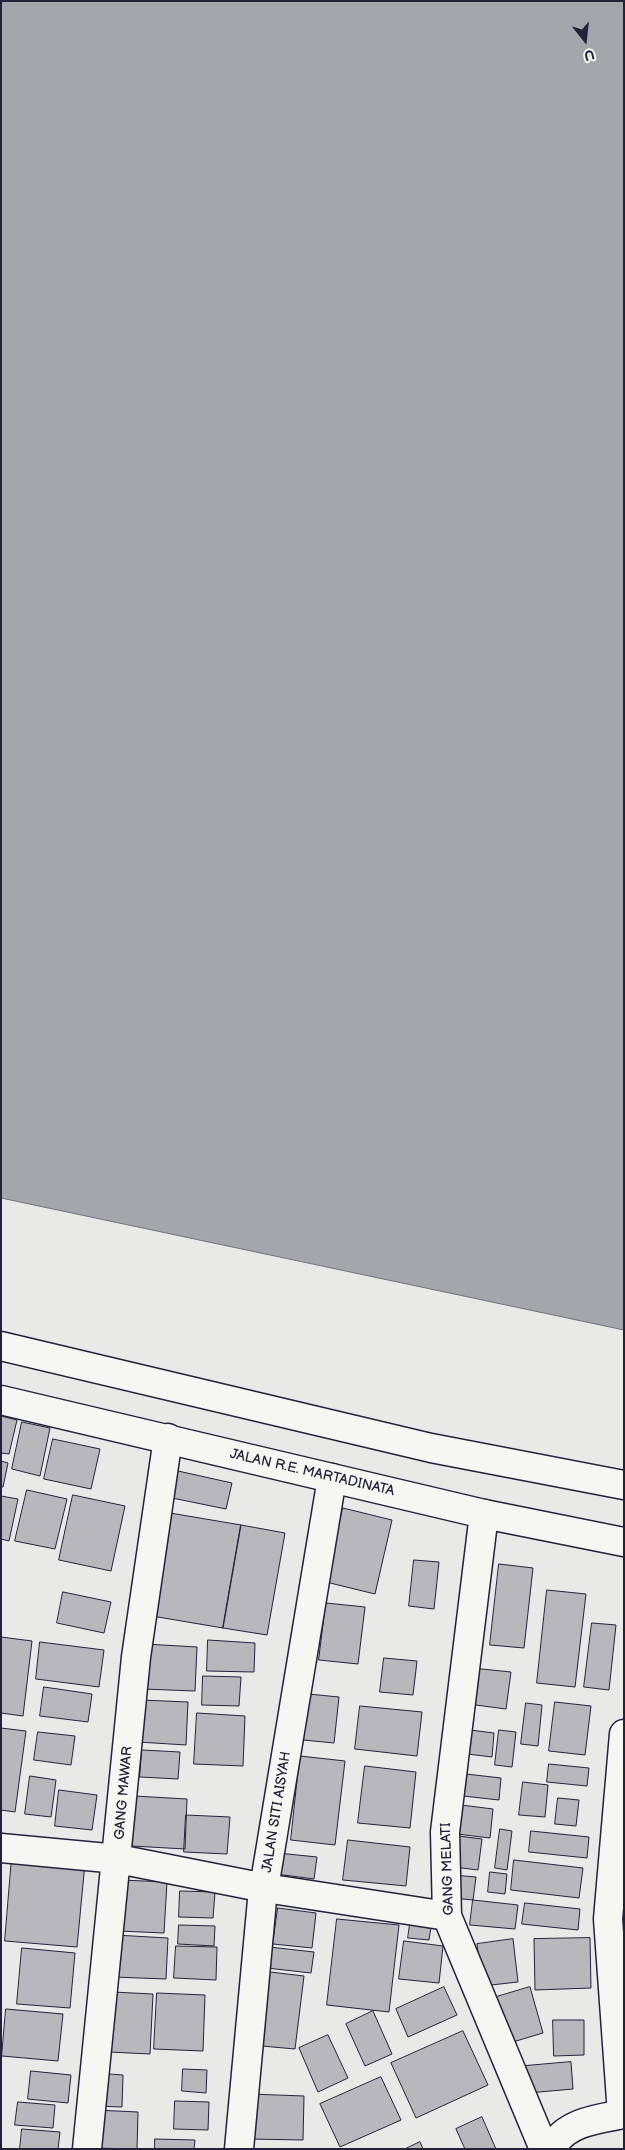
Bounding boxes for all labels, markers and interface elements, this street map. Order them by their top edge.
north arrow [560,15,610,65]
text: U [582,45,596,64]
street label: JALAN R.E. MARTADINATA [228,1446,396,1500]
street label: GANG MAWAR [112,1746,136,1840]
street label: JALAN SITI AISYAH [259,1750,295,1874]
street label: GANG MELATI [438,1822,458,1916]

